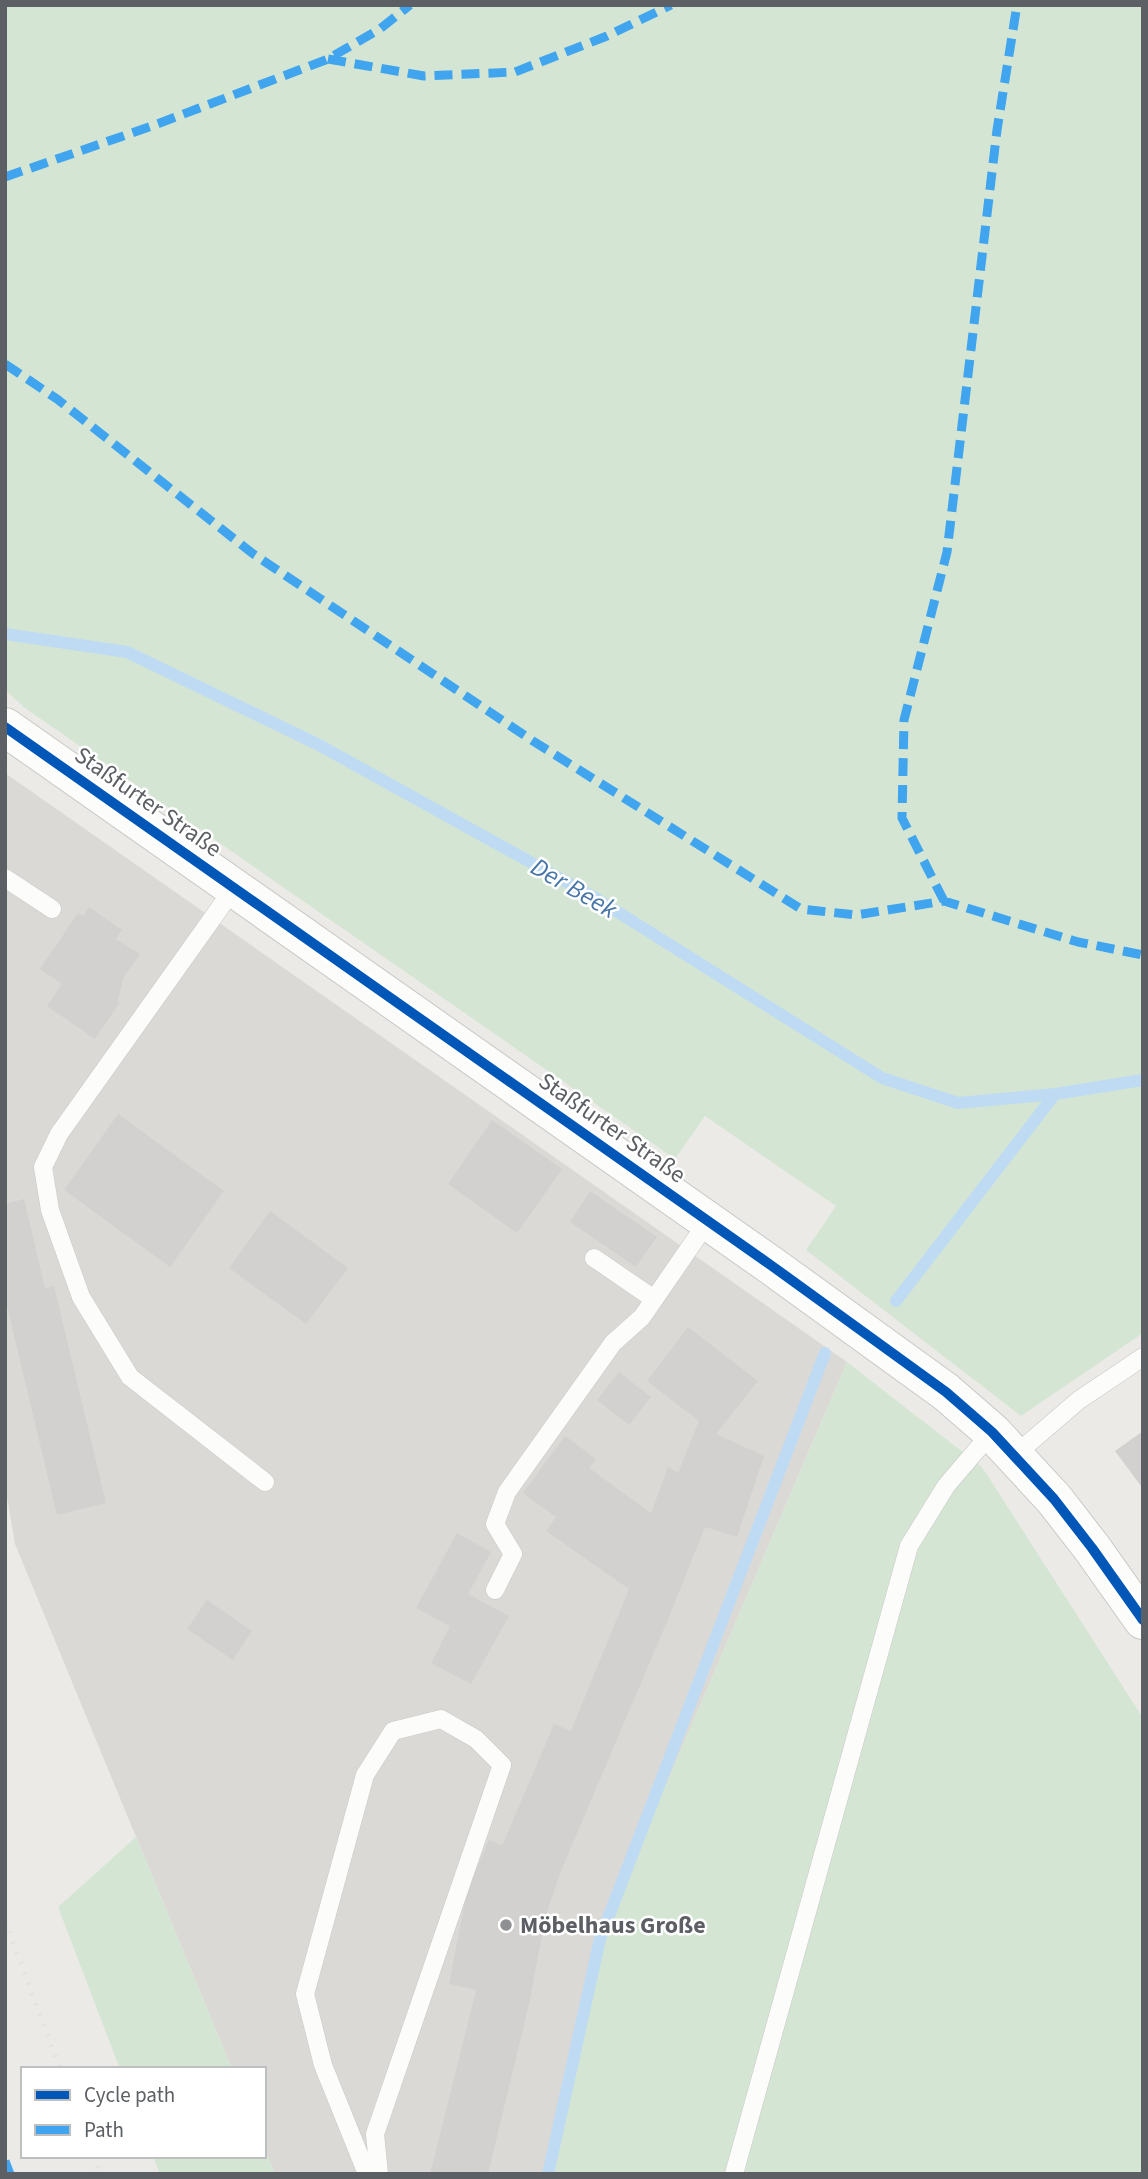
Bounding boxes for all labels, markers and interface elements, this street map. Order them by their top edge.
street label: Staßfurter Straße [67,738,229,866]
water label: Der Beek [524,848,625,928]
street label: Staßfurter Straße [531,1064,693,1192]
place label: Möbelhaus Große [520,1908,706,1943]
marker: Möbelhaus Große [498,1917,514,1933]
legend [21,2067,266,2158]
text: Cycle path [84,2080,175,2110]
text: Path [84,2115,124,2145]

